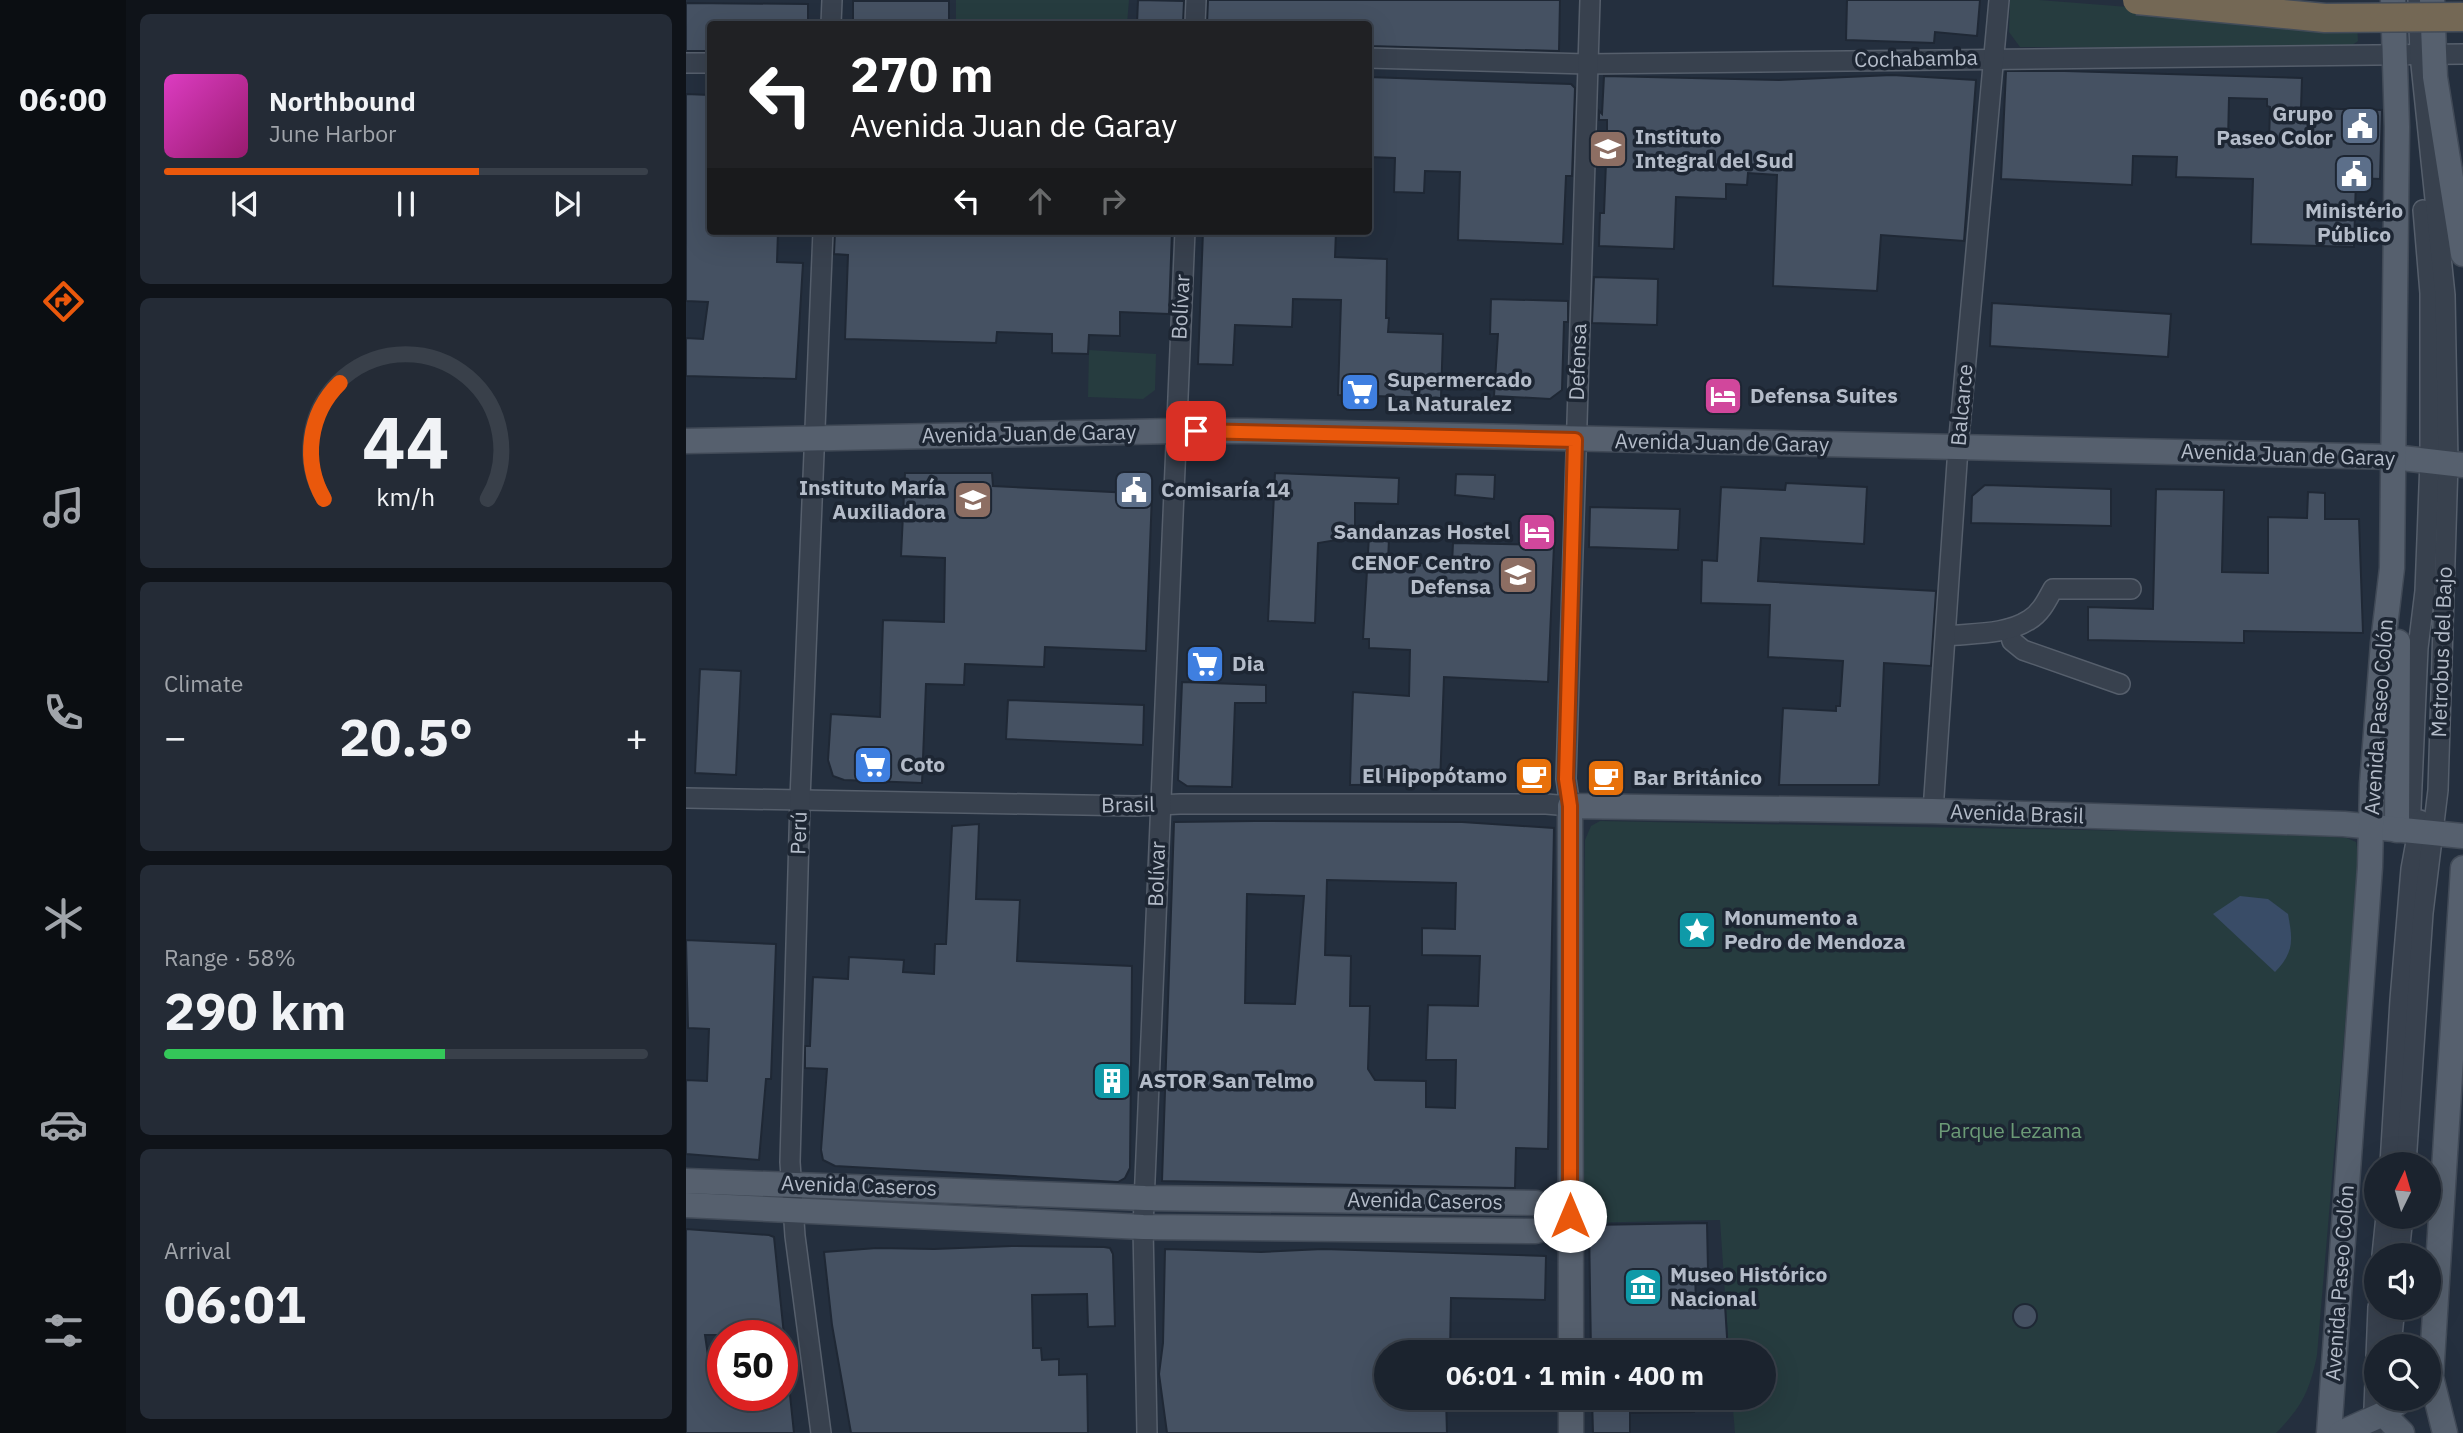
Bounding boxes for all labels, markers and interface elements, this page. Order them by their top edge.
text: 270 m [850,42,994,105]
street label: Cochabamba [1854,43,1978,73]
icon: left [735,49,826,140]
text: 06:00 [19,78,107,120]
text: Northbound [269,84,416,118]
place label: Grupo Paseo Color [2216,99,2334,151]
text: Avenida Juan de Garay [850,104,1177,146]
public building icon: Grupo Paseo Color [2339,105,2381,147]
text: June Harbor [269,118,397,148]
place label: Instituto Integral del Sud [1635,122,1794,174]
school or university icon: Instituto Integral del Sud [1587,128,1629,170]
public building icon: Ministério Público [2333,153,2375,195]
icon: left [948,182,986,220]
icon: ahead [1021,182,1059,220]
icon: right [1094,182,1132,220]
icon: previous [226,185,264,223]
icon: pause [387,185,425,223]
icon: next [548,185,586,223]
place label: Ministério Público [2305,196,2403,248]
street label: Bolívar [1164,273,1196,340]
icon: directions [39,277,88,326]
street label: Defensa [1562,323,1592,401]
street label: Balcarce [1943,363,1979,447]
place label: Supermercado La Naturalez [1387,365,1532,417]
supermarket icon: Supermercado La Naturalez [1339,371,1381,413]
hotel icon: Defensa Suites [1702,375,1744,417]
place label: Defensa Suites [1750,381,1898,409]
text: 44 [362,394,450,489]
pin [1166,401,1226,461]
icon: arrive [1177,412,1215,450]
street label: Avenida Juan de Garay [921,417,1137,449]
street label: Avenida Juan de Garay [1614,426,1830,458]
street label: Avenida Juan de Garay [2180,436,2396,472]
public building icon: Comisaría 14 [1113,469,1155,511]
place label: Instituto María Auxiliadora [799,473,946,525]
place label: Comisaría 14 [1161,475,1290,503]
text: km/h [377,479,435,512]
school or university icon: Instituto María Auxiliadora [952,479,994,521]
icon: music [39,483,88,532]
hotel icon: Sandanzas Hostel [1516,511,1558,553]
place label: Sandanzas Hostel [1333,517,1510,545]
place label: CENOF Centro Defensa [1351,548,1491,600]
school or university icon: CENOF Centro Defensa [1497,554,1539,596]
street label: Metrobus del Bajo [2424,566,2458,738]
street label: Avenida Paseo Colón [2357,618,2399,816]
supermarket icon: Dia [1184,643,1226,685]
place label: Dia [1232,649,1265,677]
text: Climate [164,668,243,698]
icon: phone [39,688,88,737]
text: 20.5° [339,703,473,770]
text: − [164,712,187,761]
text: + [625,712,648,761]
supermarket icon: Coto [852,744,894,786]
place label: Coto [900,750,945,778]
cafe icon: El Hipopótamo [1513,755,1555,797]
cafe icon: Bar Británico [1585,757,1627,799]
place label: El Hipopótamo [1362,761,1507,789]
place label: Bar Británico [1633,763,1762,791]
street label: Brasil [1101,790,1155,818]
street label: Avenida Brasil [1950,797,2085,829]
street label: Perú [783,811,813,855]
street label: Bolívar [1141,840,1171,907]
icon: climate [39,894,88,943]
place label: Monumento a Pedro de Mendoza [1724,903,1905,955]
place icon: Monumento a Pedro de Mendoza [1676,909,1718,951]
text: Range · 58% [164,942,296,972]
text: 290 km [164,977,346,1044]
building icon: ASTOR San Telmo [1091,1060,1133,1102]
place label: ASTOR San Telmo [1139,1066,1314,1094]
icon: car [39,1100,88,1149]
park label: Parque Lezama [1938,1116,2082,1144]
north arrow [2364,1152,2441,1228]
map controls [2364,1152,2441,1411]
street label: Avenida Caseros [781,1168,937,1202]
position arrow [1533,1179,1607,1253]
street label: Avenida Paseo Colón [2318,1184,2360,1382]
street label: Avenida Caseros [1347,1185,1503,1215]
text: Arrival [164,1235,231,1265]
button: sound [2364,1243,2441,1320]
place label: Museo Histórico Nacional [1670,1260,1828,1312]
museum icon: Museo Histórico Nacional [1622,1266,1664,1308]
text: 06:01 [164,1270,306,1337]
icon: filters [39,1306,88,1355]
speed limit sign: 50 [707,1320,798,1411]
button: search [2364,1334,2441,1411]
text: 06:01 · 1 min · 400 m [1446,1358,1704,1392]

